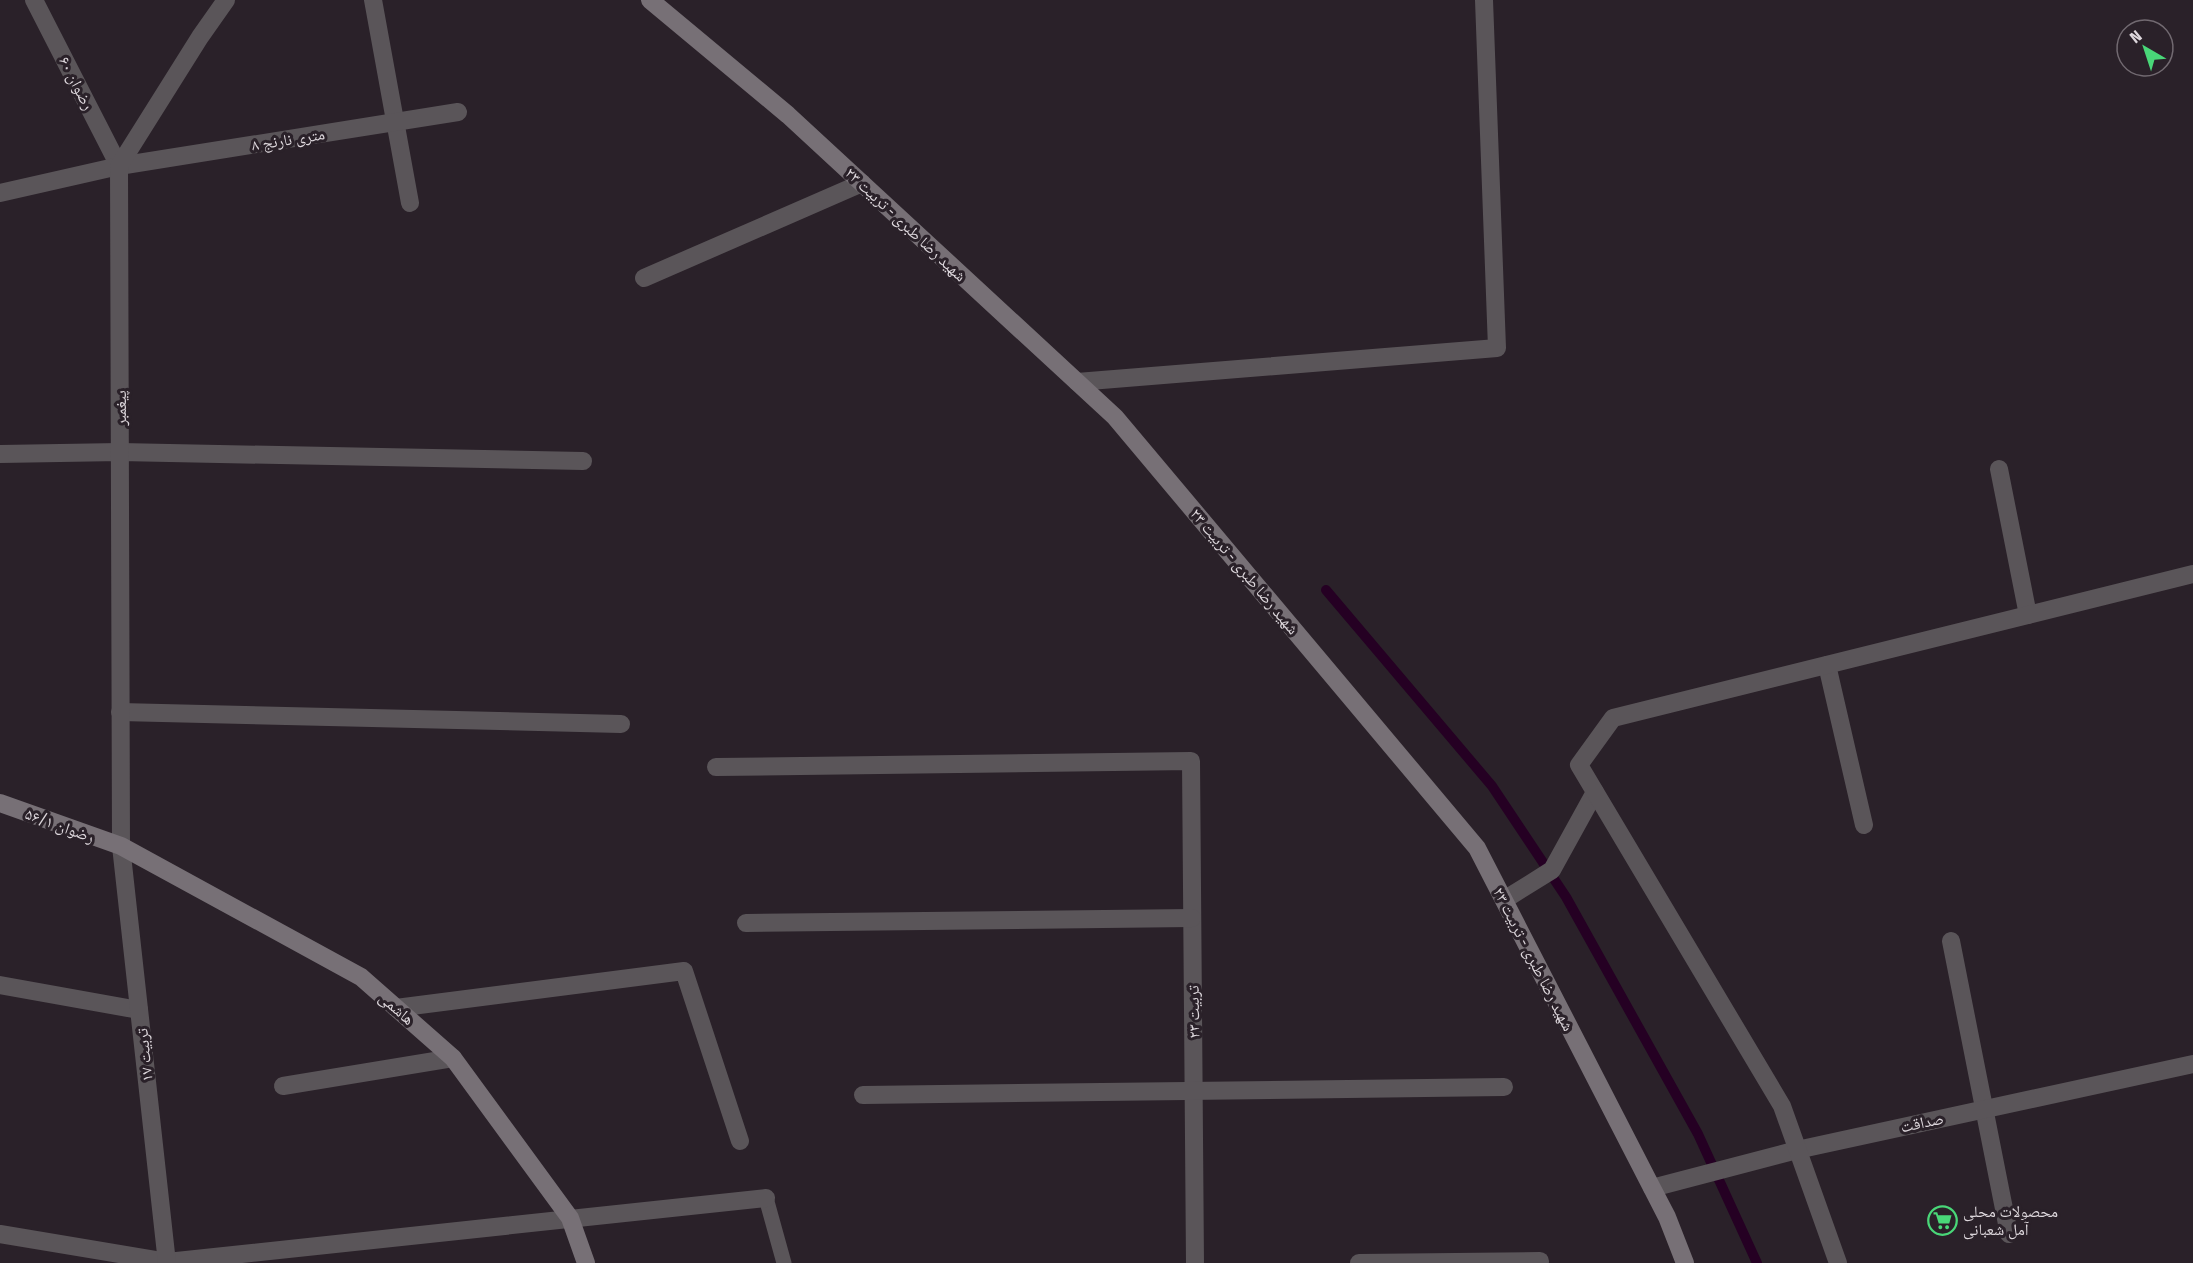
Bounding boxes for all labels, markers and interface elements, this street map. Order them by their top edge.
north arrow [2115,18,2175,78]
text: N [2126,26,2146,47]
street label: رضوان ۶۰ [54,53,98,114]
street label: ۸ متری نارنج [250,124,326,156]
street label: شهید رضا طبری - تربیت ۲۳ [840,163,970,286]
street label: پیغمبر [111,390,130,427]
street label: شهید رضا طبری - تربیت ۲۳ [1186,504,1303,639]
street label: رضوان ۵۶/۱ [22,804,97,848]
street label: شهید رضا طبری - تربیت ۲۳ [1488,884,1578,1035]
street label: تربیت ۲۳ [1184,985,1203,1039]
street label: هاشمی [375,988,418,1030]
street label: تربیت ۱۷ [132,1027,157,1082]
street label: صداقت [1899,1109,1945,1136]
place label: محصولات محلی آمل شعبانی [1963,1202,2058,1240]
supermarket icon: محصولات محلی آمل شعبانی [1926,1204,1958,1236]

